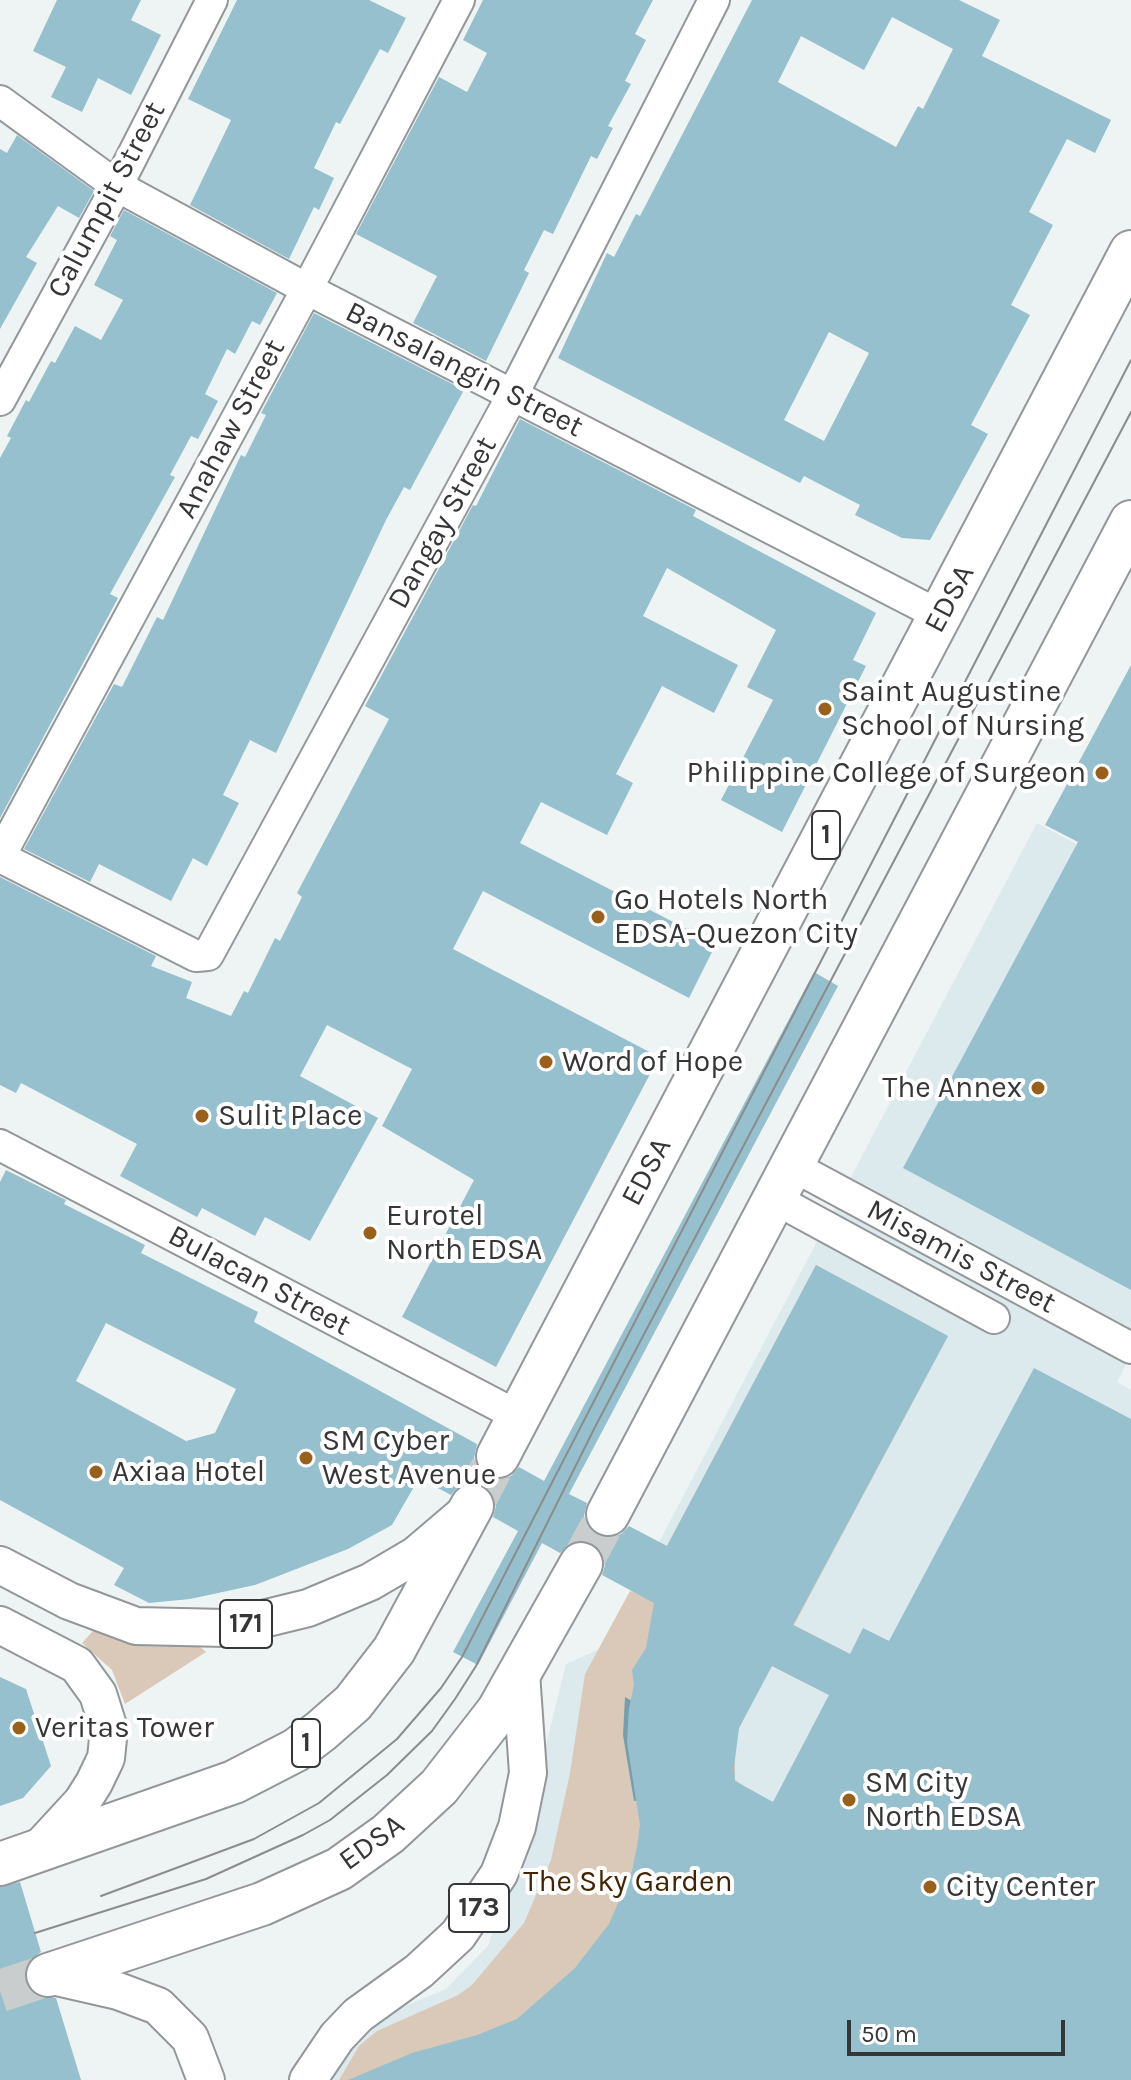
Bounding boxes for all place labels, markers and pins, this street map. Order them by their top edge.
place label: Saint Augustine School of Nursing [841,674,1084,744]
marker: Saint Augustine School of Nursing [816,700,834,718]
place label: Philippine College of Surgeon [687,755,1086,791]
marker: Philippine College of Surgeon [1093,764,1111,782]
place label: Go Hotels North EDSA-Quezon City [614,882,858,952]
marker: Go Hotels North EDSA-Quezon City [589,908,607,926]
place label: Word of Hope [562,1044,743,1080]
marker: Word of Hope [537,1053,555,1071]
place label: The Annex [882,1070,1022,1106]
marker: The Annex [1029,1079,1047,1097]
place label: Sulit Place [218,1098,362,1134]
marker: Sulit Place [193,1107,211,1125]
place label: Eurotel North EDSA [386,1198,542,1268]
marker: Eurotel North EDSA [361,1224,379,1242]
place label: SM Cyber West Avenue [322,1423,496,1494]
marker: SM Cyber West Avenue [297,1449,315,1467]
place label: Axiaa Hotel [112,1454,265,1490]
marker: Axiaa Hotel [87,1463,105,1481]
place label: Veritas Tower [35,1710,214,1746]
marker: Veritas Tower [10,1719,28,1737]
place label: SM City North EDSA [865,1765,1021,1836]
marker: SM City North EDSA [840,1791,858,1809]
place label: City Center [946,1869,1095,1905]
marker: City Center [921,1878,939,1896]

